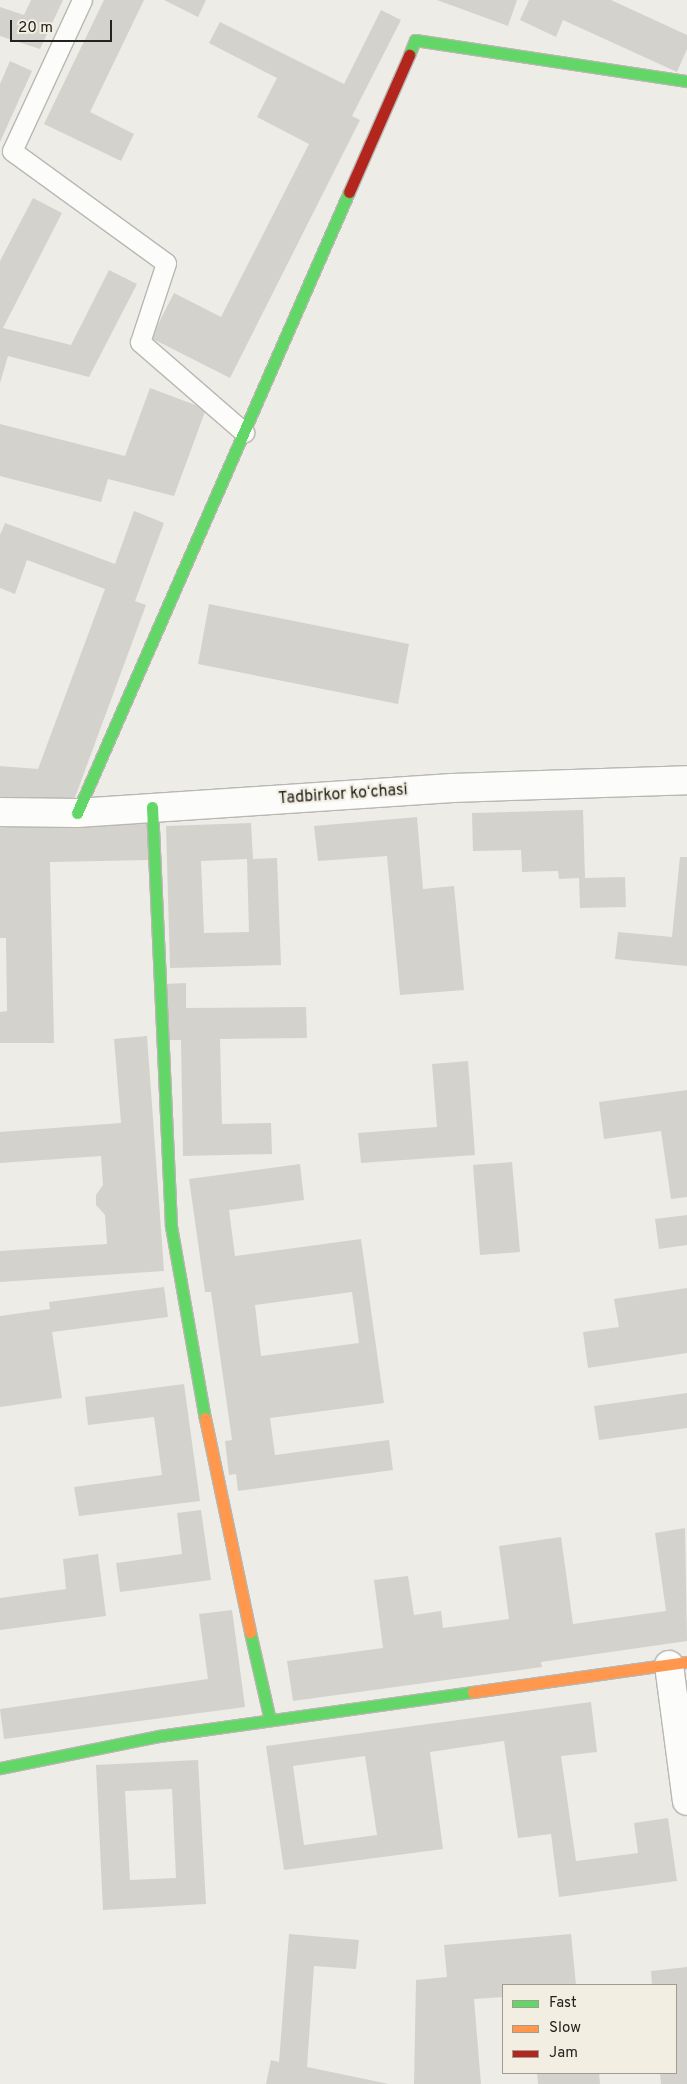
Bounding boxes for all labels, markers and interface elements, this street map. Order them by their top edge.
scale bar [12,10,115,42]
text: 20 m [18,19,53,38]
street label: Tadbirkor koʻchasi [278,781,408,809]
legend [502,1984,677,2074]
text: Fast [549,1994,577,2013]
text: Slow [549,2019,581,2038]
text: Jam [549,2044,578,2063]

